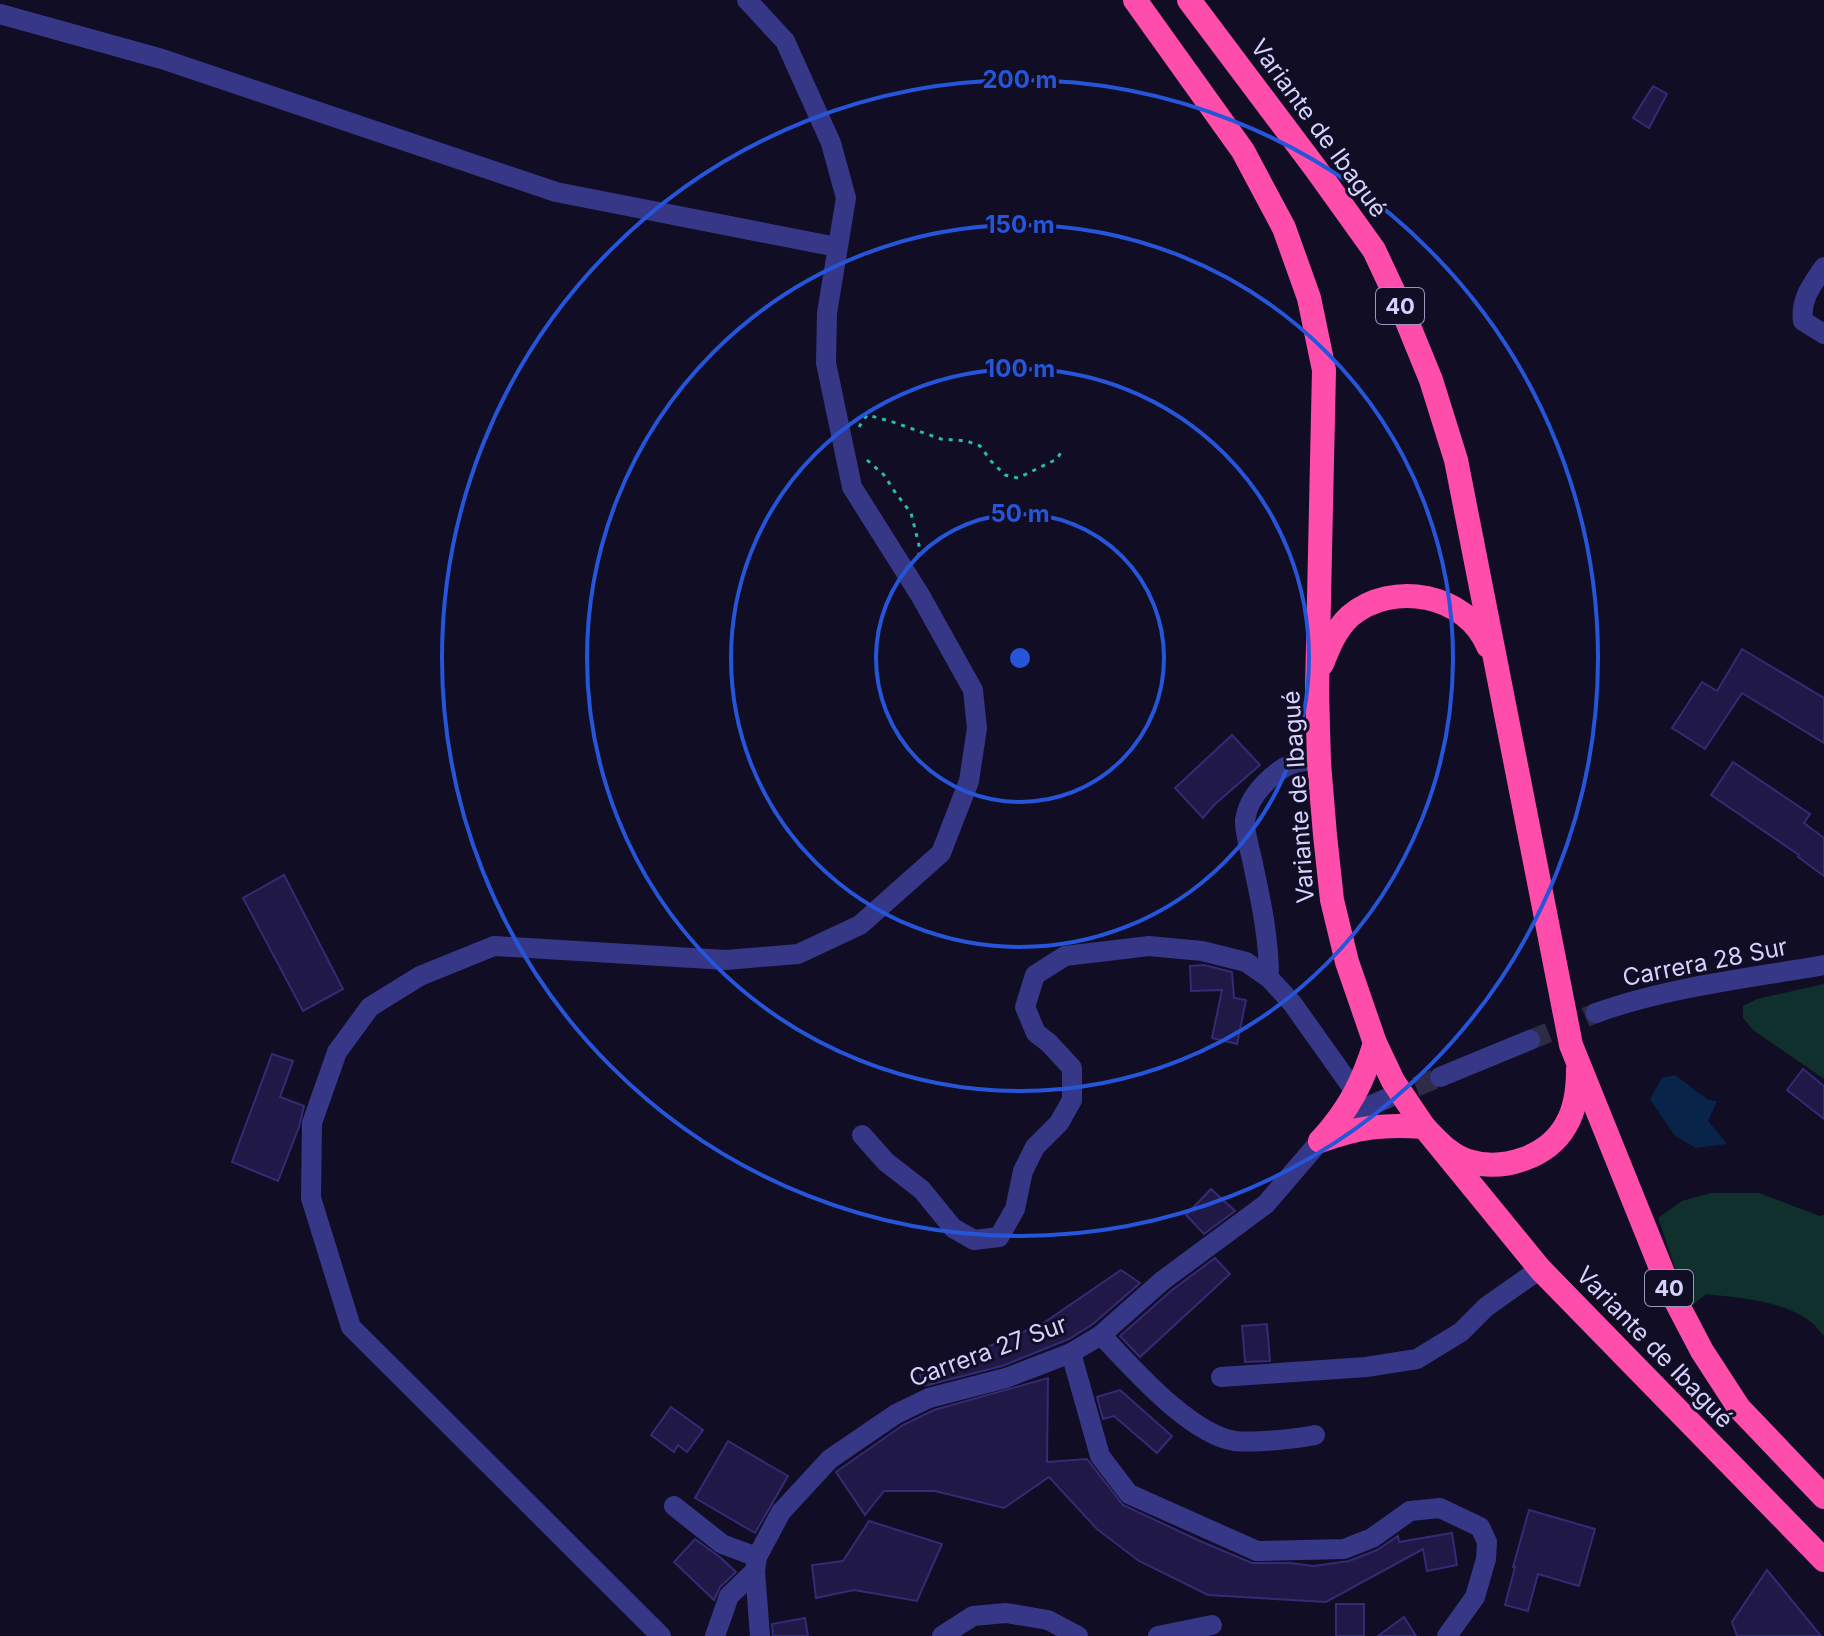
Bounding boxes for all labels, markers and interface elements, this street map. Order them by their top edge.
street label: Variante de Ibagué [1245,33,1393,223]
text: 200 m [982,65,1058,94]
text: 150 m [985,210,1055,239]
road number: 40 [1376,288,1424,324]
text: 100 m [985,354,1055,383]
text: 50 m [990,499,1050,528]
centre of rings [1006,644,1034,672]
street label: Variante de Ibagué [1276,690,1320,904]
street label: Carrera 28 Sur [1620,932,1790,992]
street label: Variante de Ibagué [1571,1260,1739,1434]
road number: 40 [1645,1270,1693,1306]
street label: Carrera 27 Sur [905,1309,1071,1393]

